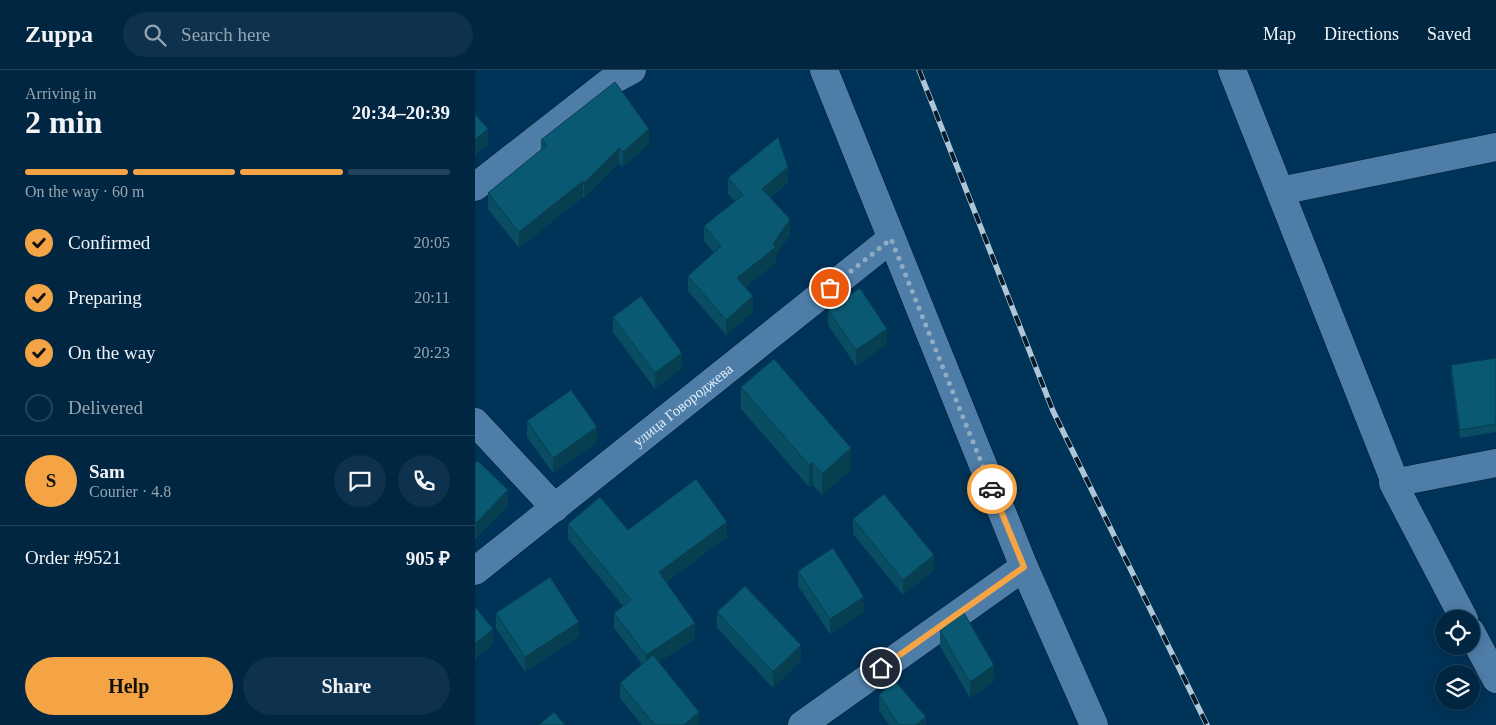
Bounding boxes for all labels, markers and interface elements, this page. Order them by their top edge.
search box [123,12,473,57]
text: Zuppa [25,21,93,47]
icon: search [141,21,169,49]
text: Search here [181,24,270,45]
text: Map [1263,24,1296,44]
text: Directions [1324,24,1399,44]
text: Saved [1427,24,1471,44]
text: Arriving in [25,85,97,102]
text: 20:34–20:39 [352,102,450,123]
text: 2 min [25,104,102,140]
text: On the way · 60 m [25,183,145,200]
icon: check [25,229,53,257]
text: Confirmed [68,232,150,253]
text: 20:05 [414,234,450,251]
pin [809,267,851,309]
icon: bag [816,274,844,302]
icon: check [25,284,53,312]
text: Preparing [68,287,142,308]
text: 20:11 [414,289,450,306]
icon: check [25,339,53,367]
text: On the way [68,342,156,363]
text: 20:23 [414,344,450,361]
street label: улица Говороджева [630,360,736,450]
text: Delivered [68,397,143,418]
button: chat [334,455,386,507]
button: phone [398,455,450,507]
text: Sam [89,461,125,482]
courier [967,464,1017,514]
text: S [46,470,56,491]
icon: car [978,475,1006,503]
text: Courier · 4.8 [89,483,171,500]
text: Order #9521 [25,547,122,568]
text: 905 ₽ [406,548,450,569]
map controls [1435,610,1480,710]
button: locate [1435,610,1480,655]
pin [860,647,902,689]
icon: home [867,654,895,682]
button: Help [25,657,233,715]
button: Share [243,657,450,715]
button: layers [1435,665,1480,710]

